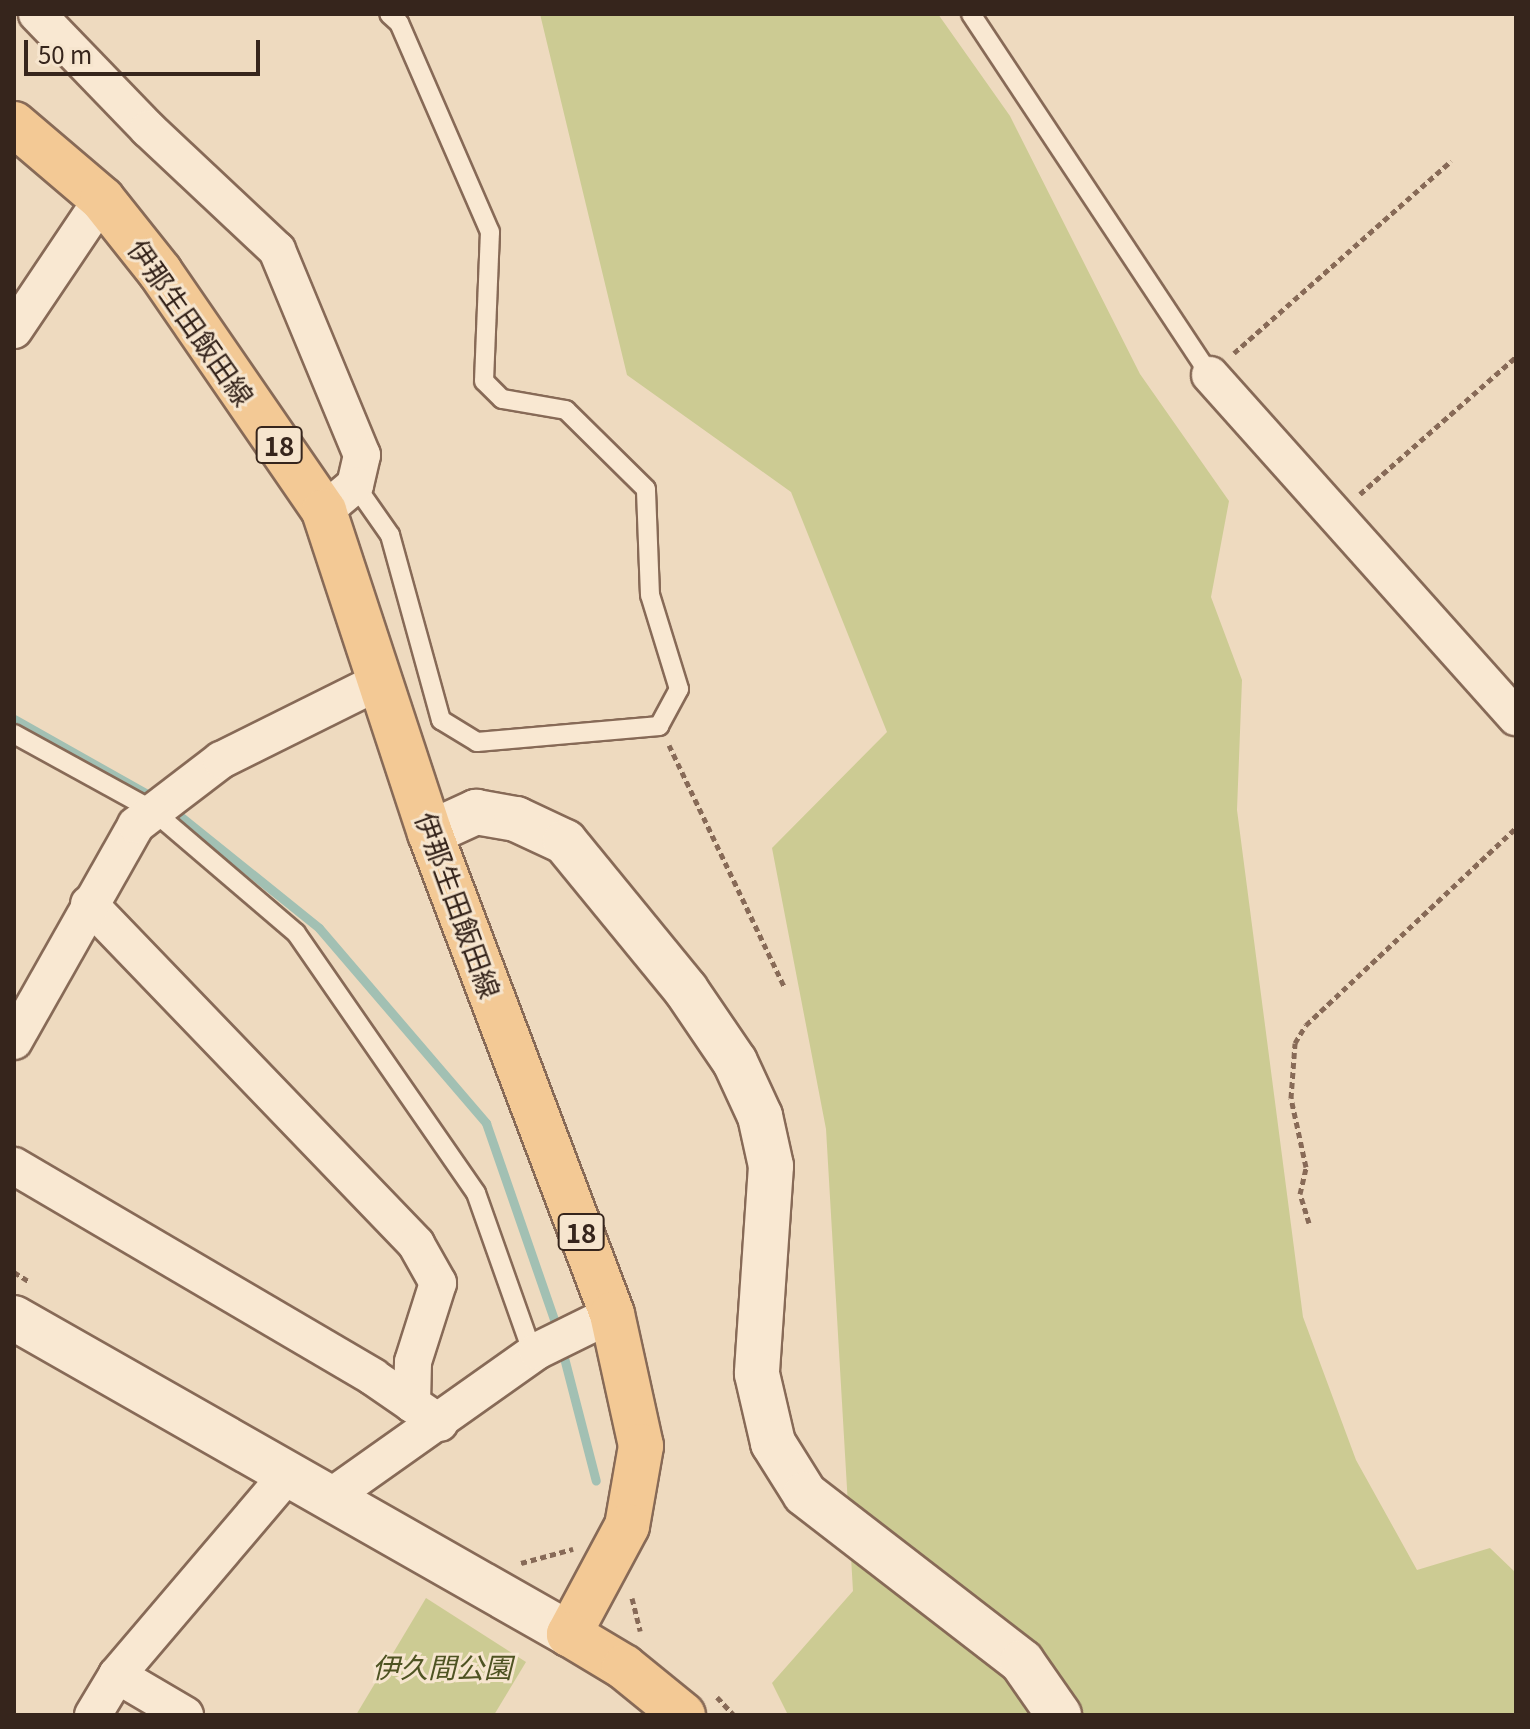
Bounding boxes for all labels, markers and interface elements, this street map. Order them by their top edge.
scale bar [28,24,264,74]
text: 50 m [38,36,92,71]
street label: 伊那生田飯田線 [122,232,262,412]
road number: 18 [255,423,303,467]
street label: 伊那生田飯田線 [410,807,508,1003]
road number: 18 [557,1210,605,1254]
park label: 伊久間公園 [372,1649,512,1683]

